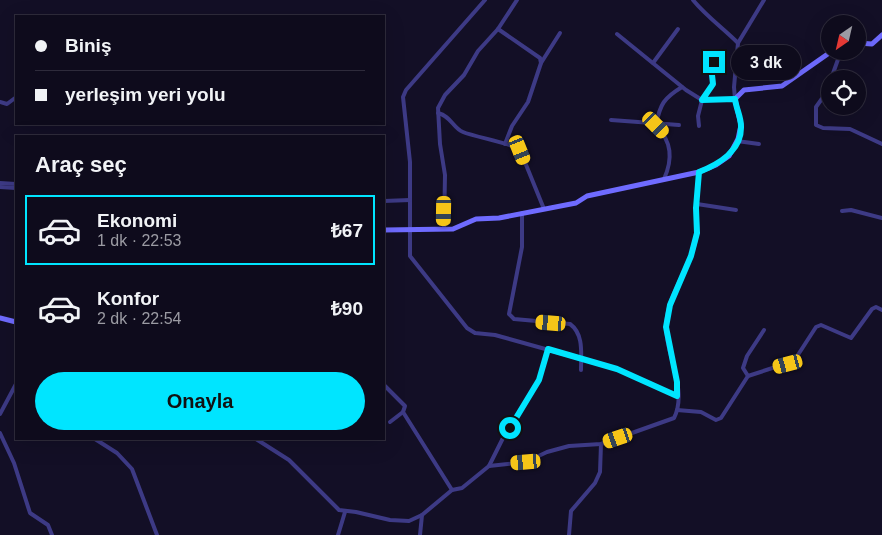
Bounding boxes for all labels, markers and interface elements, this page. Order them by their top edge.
north arrow [821,15,866,60]
map controls [821,15,866,115]
text: Biniş [65,35,111,56]
callout: 3 dk [732,44,802,80]
route end [703,51,725,73]
text: 3 dk [750,54,782,71]
button: locate [821,70,866,115]
text: yerleşim yeri yolu [65,84,226,105]
car [640,109,671,141]
car [507,133,532,167]
text: Araç seç [35,152,127,177]
car [436,196,451,226]
icon: car [37,208,82,253]
text: Ekonomi [97,210,177,231]
text: ₺67 [331,220,363,241]
text: 1 dk · 22:53 [97,232,182,249]
icon: car [37,286,82,331]
text: Konfor [97,288,159,309]
text: ₺90 [331,298,363,319]
text: 2 dk · 22:54 [97,310,182,327]
car [535,314,566,332]
car [771,353,804,375]
button: Onayla [35,372,365,430]
route start [499,417,521,439]
car [601,426,634,450]
car [510,453,541,471]

